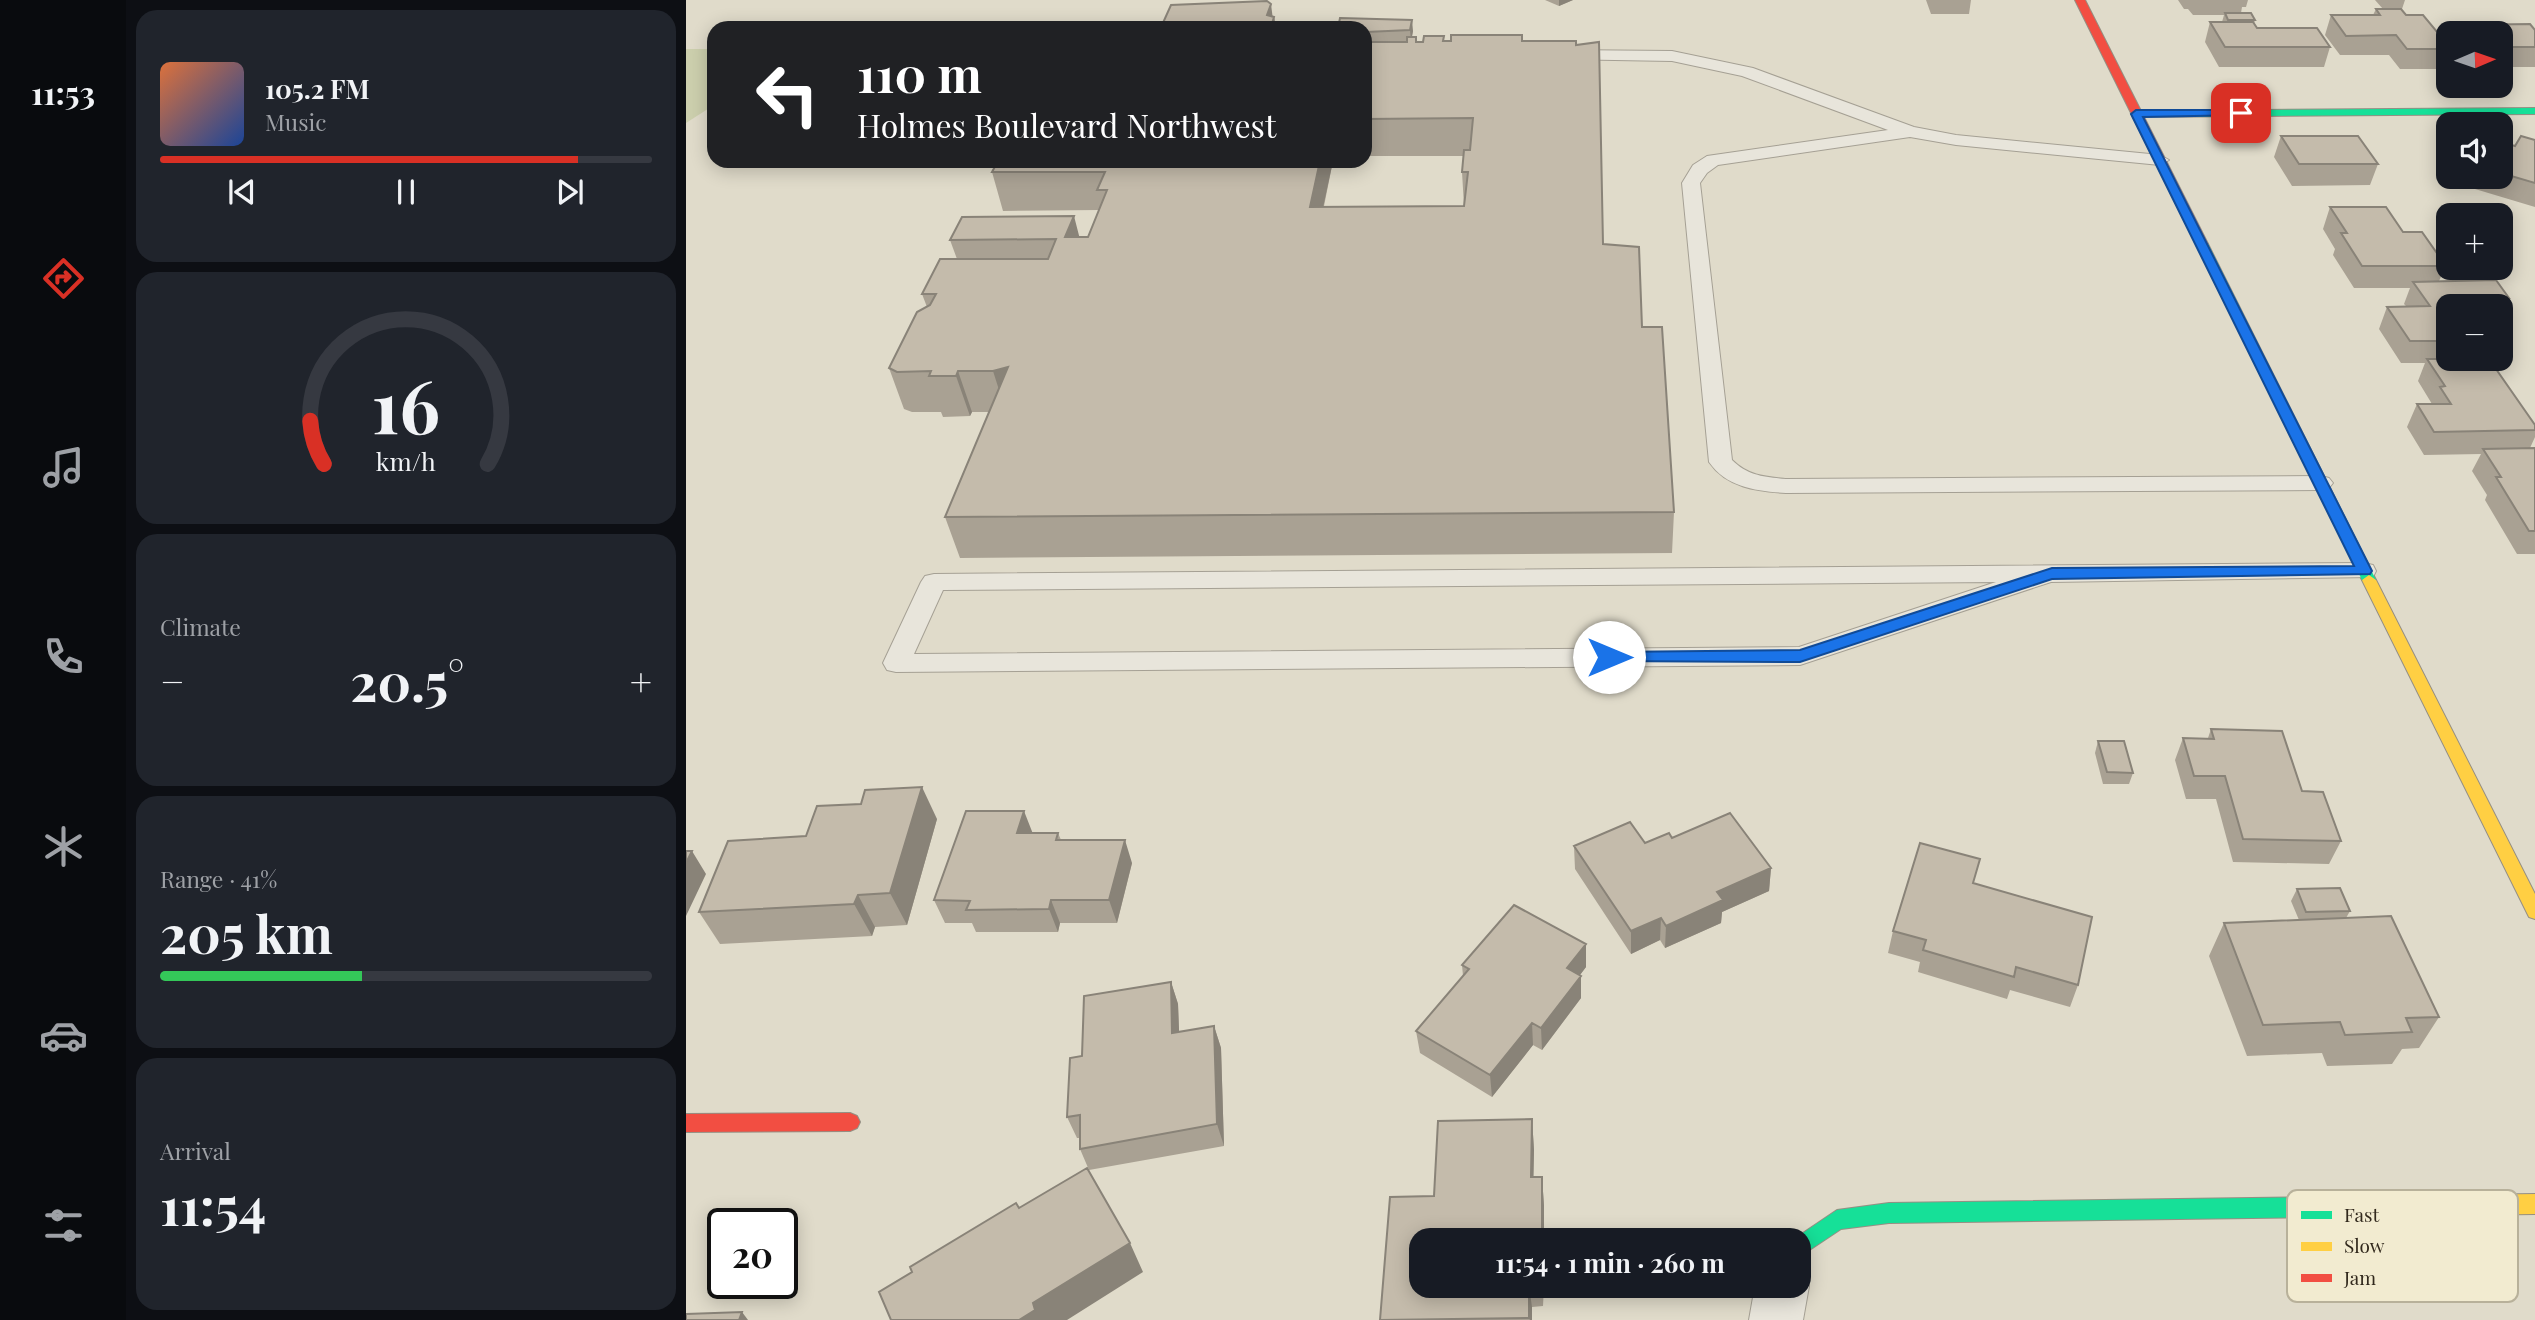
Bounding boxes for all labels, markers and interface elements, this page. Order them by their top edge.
north arrow [2436,21,2513,98]
map controls [2436,21,2513,371]
text: 110 m [857,40,982,105]
icon: left [742,49,833,140]
text: 11:53 [31,70,95,113]
text: 105.2 FM [265,71,370,106]
pin [2211,83,2271,143]
icon: arrive [2222,94,2260,132]
text: Holmes Boulevard Northwest [857,103,1276,146]
text: Music [265,106,326,137]
button: sound [2436,112,2513,189]
icon: previous [223,173,261,211]
icon: pause [387,173,425,211]
icon: next [551,173,589,211]
button: + [2436,203,2513,280]
icon: directions [39,254,88,303]
button: − [2436,294,2513,371]
text: 16 [372,355,440,452]
icon: music [39,443,88,492]
text: km/h [376,444,436,477]
text: Climate [160,611,241,642]
position arrow [1572,620,1646,694]
icon: phone [39,632,88,681]
text: 20.5° [350,646,464,715]
text: − [160,655,185,706]
text: + [630,655,652,706]
icon: climate [39,822,88,871]
text: Range · 41% [160,863,277,894]
text: 205 km [160,898,333,967]
icon: car [39,1011,88,1060]
text: Arrival [160,1135,231,1166]
text: 11:54 [160,1170,266,1239]
legend [2287,1190,2518,1302]
icon: filters [39,1201,88,1250]
text: Fast [2344,1201,2380,1227]
speed limit sign: 20 [707,1208,798,1299]
text: Slow [2344,1232,2385,1258]
text: 11:54 · 1 min · 260 m [1495,1245,1725,1280]
text: Jam [2343,1264,2376,1290]

